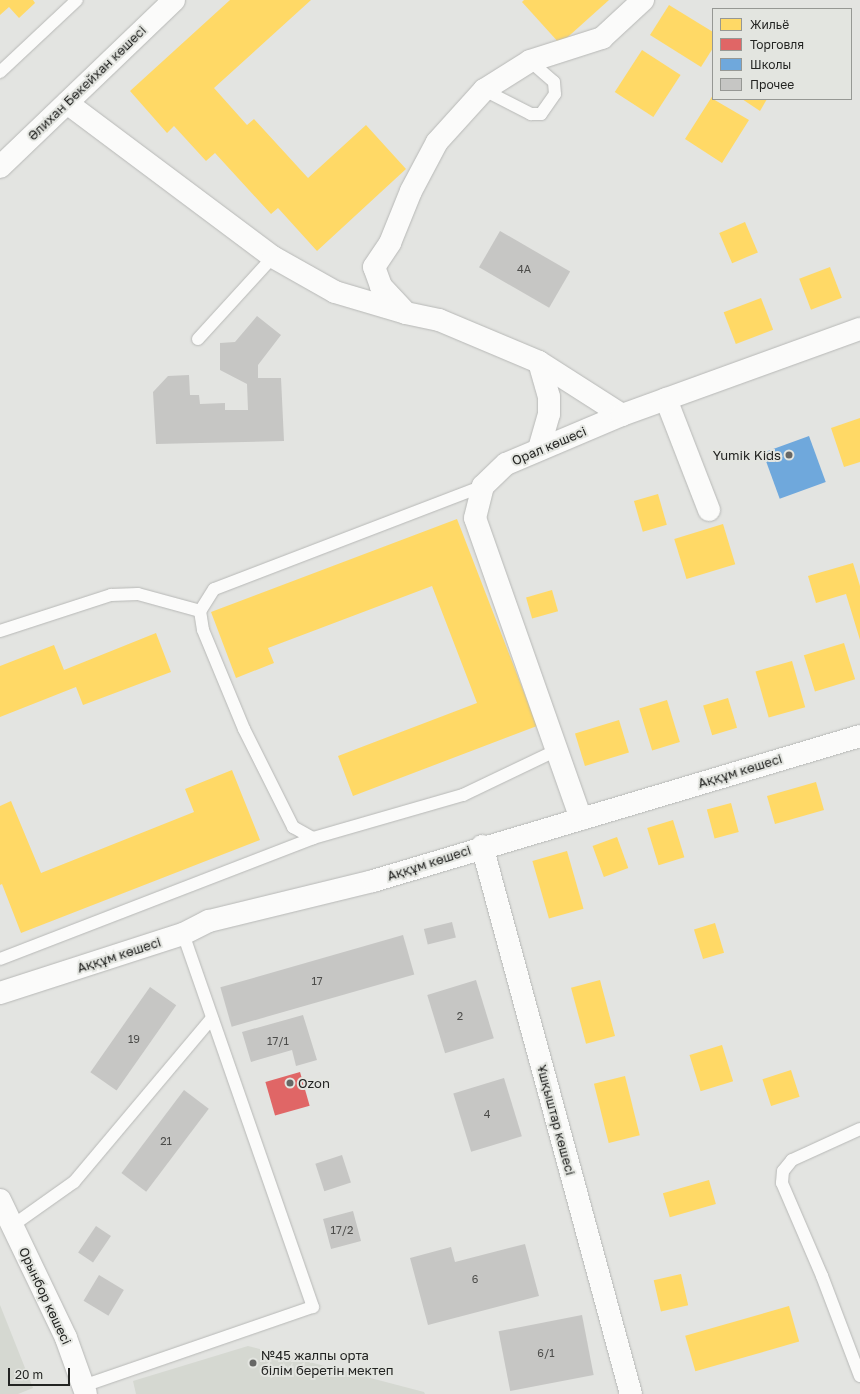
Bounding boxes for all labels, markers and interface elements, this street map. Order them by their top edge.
legend [712,8,852,100]
text: Жильё [750,17,789,32]
street label: Әлихан Бөкейхан көшесі [25,22,149,144]
text: Торговля [750,37,804,52]
text: Школы [750,57,791,72]
text: Прочее [750,77,794,92]
house number: 4А [517,262,531,276]
street label: Орал көшесі [509,423,589,469]
place label: Yumik Kids [713,447,781,463]
marker: Yumik Kids [784,450,794,460]
street label: Аққұм көшесі [696,751,784,791]
street label: Аққұм көшесі [385,842,473,884]
street label: Аққұм көшесі [75,934,163,976]
house number: 17 [311,974,323,988]
house number: 2 [457,1009,463,1023]
house number: 19 [128,1032,140,1046]
house number: 17/1 [267,1034,289,1048]
street label: Ұшқыштар көшесі [534,1063,578,1177]
place label: Ozon [298,1075,330,1091]
marker: Ozon [285,1078,295,1088]
house number: 4 [484,1107,490,1121]
house number: 21 [160,1134,172,1148]
house number: 17/2 [331,1223,353,1237]
street label: Орынбор көшесі [16,1245,74,1347]
house number: 6 [472,1272,478,1286]
house number: 6/1 [537,1346,555,1360]
place label: №45 жалпы орта білім беретін мектеп [261,1348,394,1379]
marker: №45 жалпы орта білім беретін мектеп [248,1358,258,1368]
scale bar [10,1360,72,1386]
text: 20 m [15,1367,43,1382]

